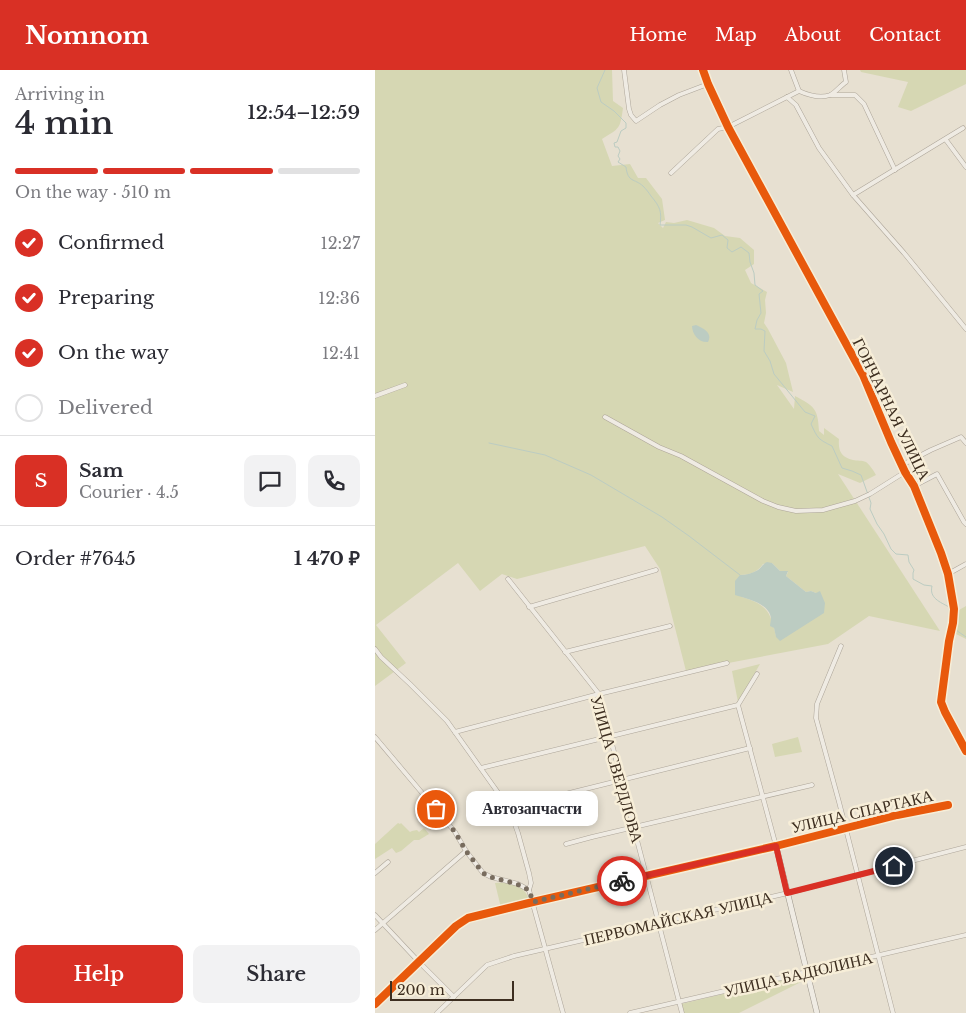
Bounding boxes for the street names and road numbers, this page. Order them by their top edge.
street label: ГОНЧАРНАЯ УЛИЦА [849,334,935,484]
street label: УЛИЦА СВЕРДЛОВА [586,693,648,846]
street label: УЛИЦА СПАРТАКА [789,785,935,837]
street label: ПЕРВОМАЙСКАЯ УЛИЦА [582,886,775,949]
street label: УЛИЦА БАДЮЛИНА [722,947,875,1001]

